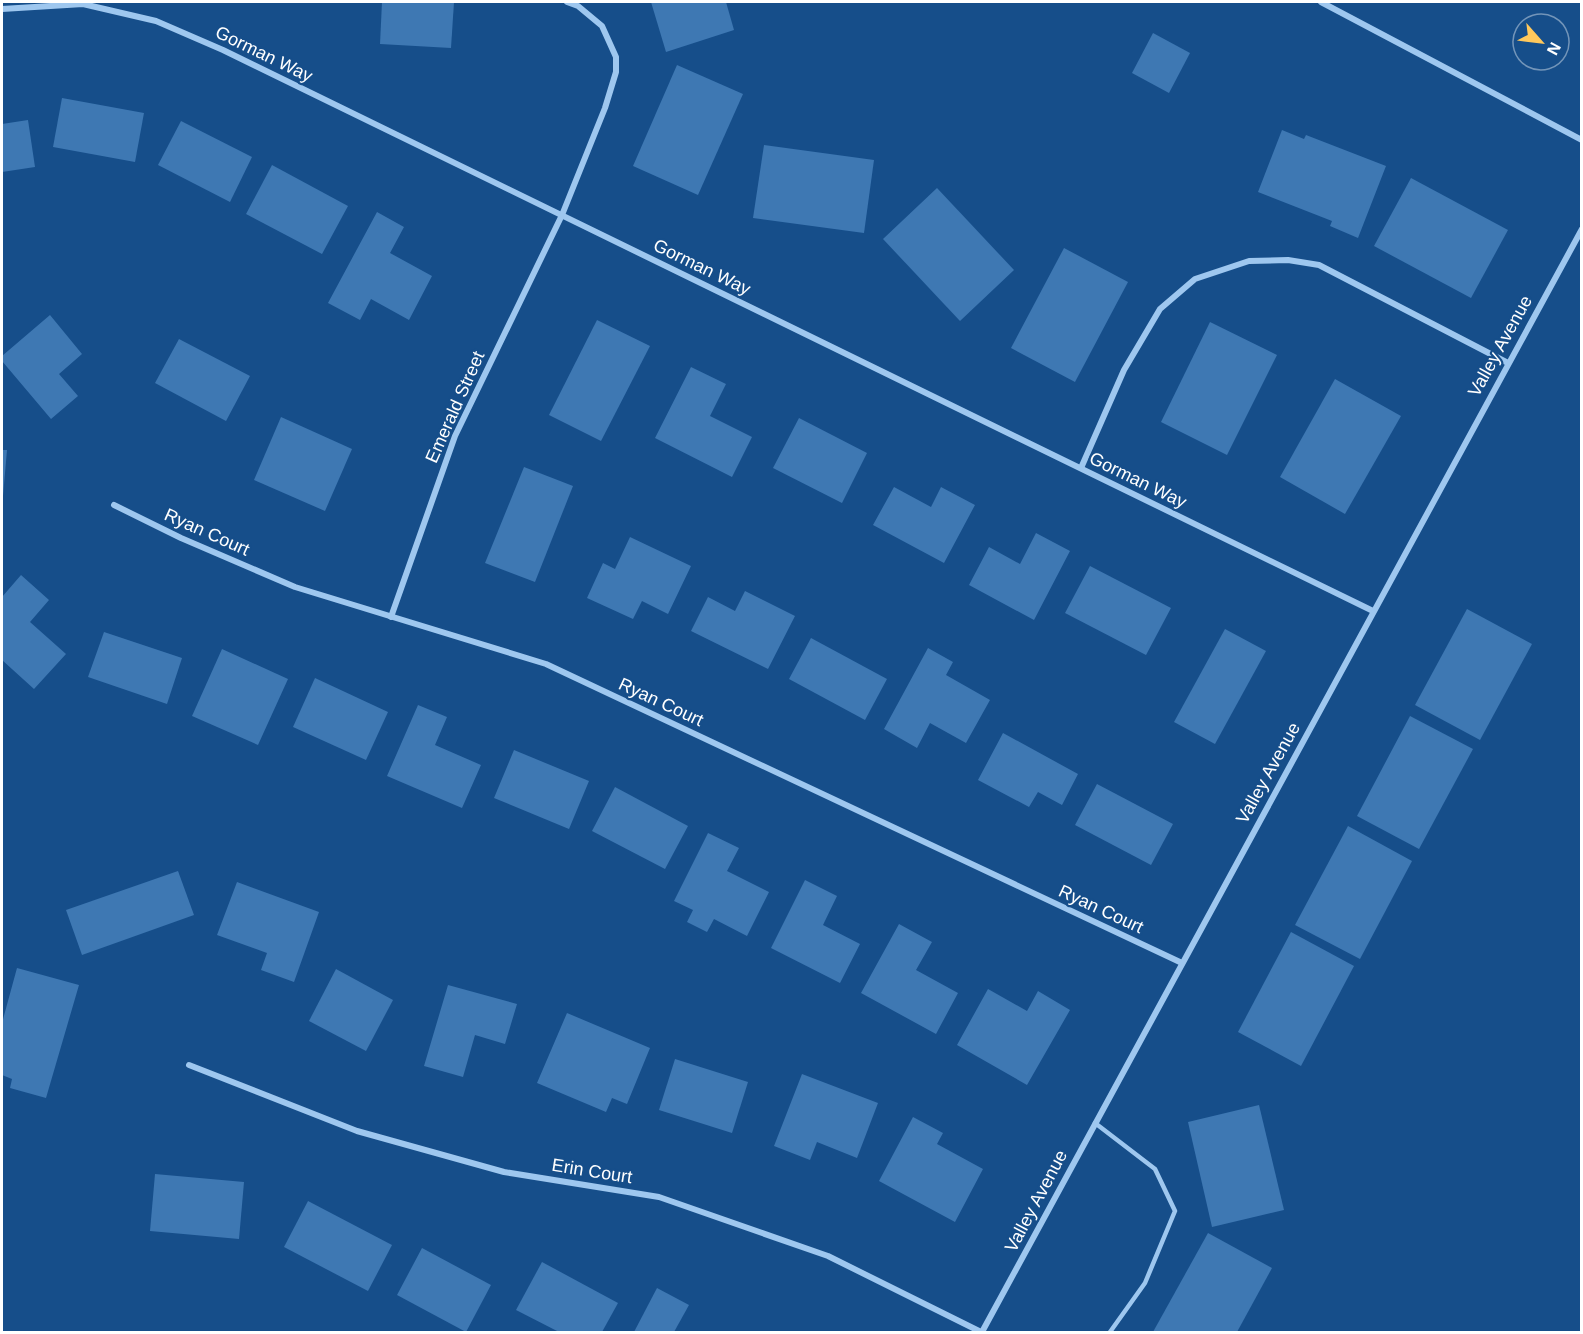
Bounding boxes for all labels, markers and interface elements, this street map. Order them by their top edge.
north arrow [1511,12,1571,72]
street label: Gorman Way [212,22,316,86]
text: N [1544,40,1564,58]
street label: Gorman Way [650,235,754,299]
street label: Valley Avenue [1464,292,1536,400]
street label: Emerald Street [421,348,489,466]
street label: Gorman Way [1086,448,1190,512]
street label: Ryan Court [161,504,253,560]
street label: Ryan Court [616,674,706,730]
street label: Valley Avenue [1232,719,1304,827]
street label: Ryan Court [1056,881,1146,937]
street label: Valley Avenue [1001,1147,1071,1255]
street label: Erin Court [550,1155,634,1187]

